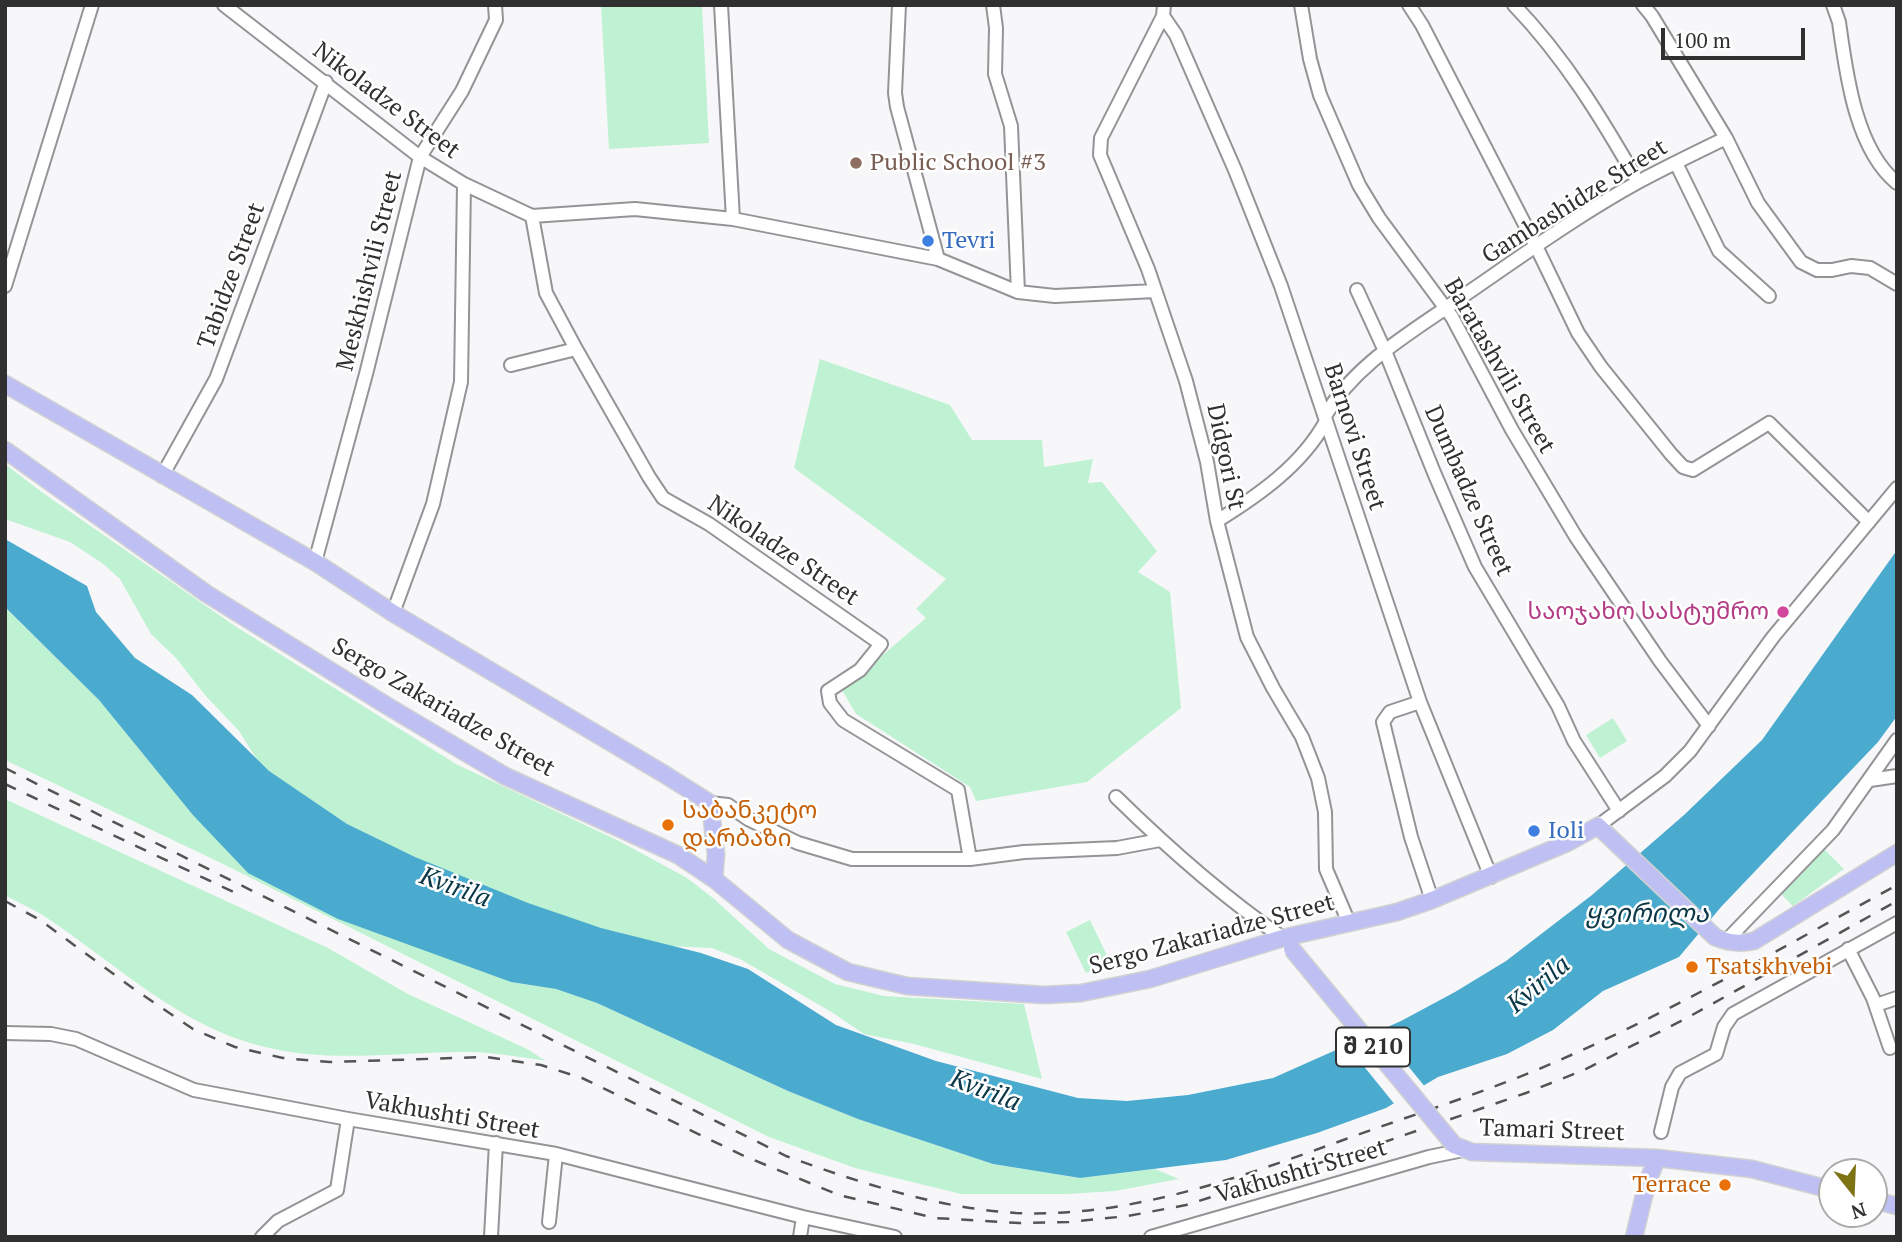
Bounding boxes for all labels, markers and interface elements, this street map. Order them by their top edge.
scale bar [1664,14,1808,58]
text: 100 m [1674,26,1731,54]
street label: Nikoladze Street [307,36,465,166]
street label: Gambashidze Street [1477,133,1673,271]
place label: Public School #3 [870,149,1046,177]
marker: Public School #3 [848,155,864,171]
street label: Meskhishvili Street [331,168,409,374]
street label: Tabidze Street [192,199,272,353]
place label: Tevri [942,227,996,255]
marker: Tevri [920,233,936,249]
street label: Baratashvili Street [1437,273,1561,459]
street label: Barnovi Street [1317,360,1391,514]
street label: Didgori St [1200,401,1250,513]
street label: Dumbadze Street [1418,401,1518,581]
street label: Nikoladze Street [702,490,864,612]
place label: საოჯახო სასტუმრო [1528,598,1769,626]
marker: საოჯახო სასტუმრო [1775,604,1791,620]
street label: Sergo Zakariadze Street [327,632,559,784]
place label: საბანკეტო დარბაზი [682,797,817,853]
marker: საბანკეტო დარბაზი [660,817,676,833]
place label: Ioli [1548,817,1584,845]
marker: Ioli [1526,823,1542,839]
water label: Kvirila [416,861,494,915]
street label: Sergo Zakariadze Street [1086,888,1338,982]
water label: ყვირილა [1585,899,1709,931]
water label: Kvirila [1501,950,1577,1020]
place label: Tsatskhvebi [1706,953,1833,981]
marker: Tsatskhvebi [1684,959,1700,975]
road number: შ 210 [1336,1028,1410,1066]
water label: Kvirila [946,1063,1024,1119]
street label: Vakhushti Street [362,1086,542,1146]
street label: Tamari Street [1479,1114,1625,1148]
street label: Vakhushti Street [1212,1134,1390,1210]
north arrow [1818,1158,1888,1228]
place label: Terrace [1632,1171,1711,1199]
marker: Terrace [1717,1177,1733,1193]
text: N [1848,1197,1870,1226]

